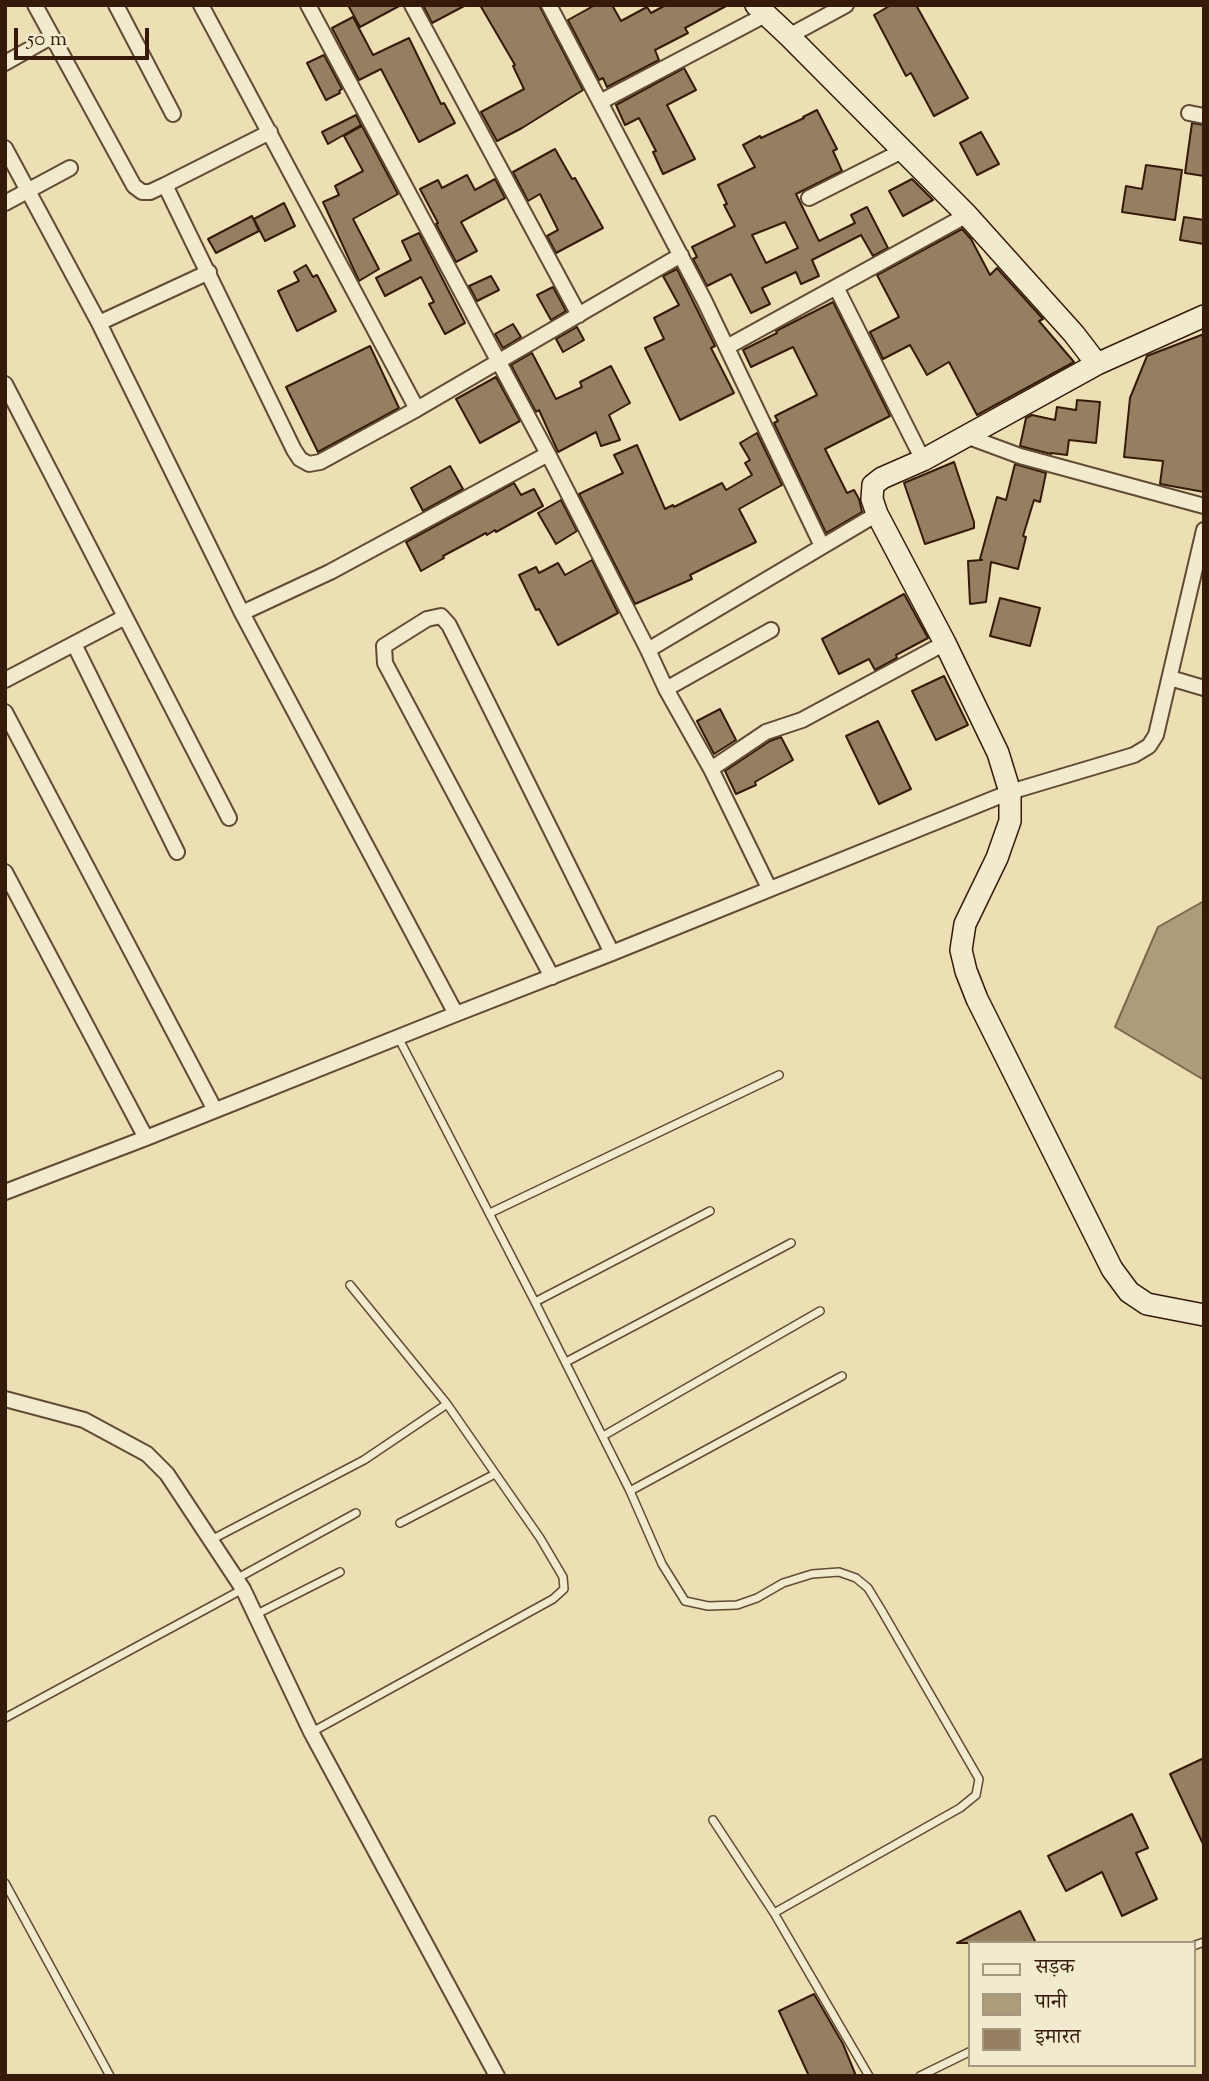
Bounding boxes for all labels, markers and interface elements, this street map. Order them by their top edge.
scale bar [18,14,152,58]
text: 50 m [27,25,67,55]
legend [968,1941,1195,2067]
text: सड़क [1035,1953,1074,1983]
text: पानी [1035,1988,1067,2018]
text: इमारत [1035,2023,1081,2053]

